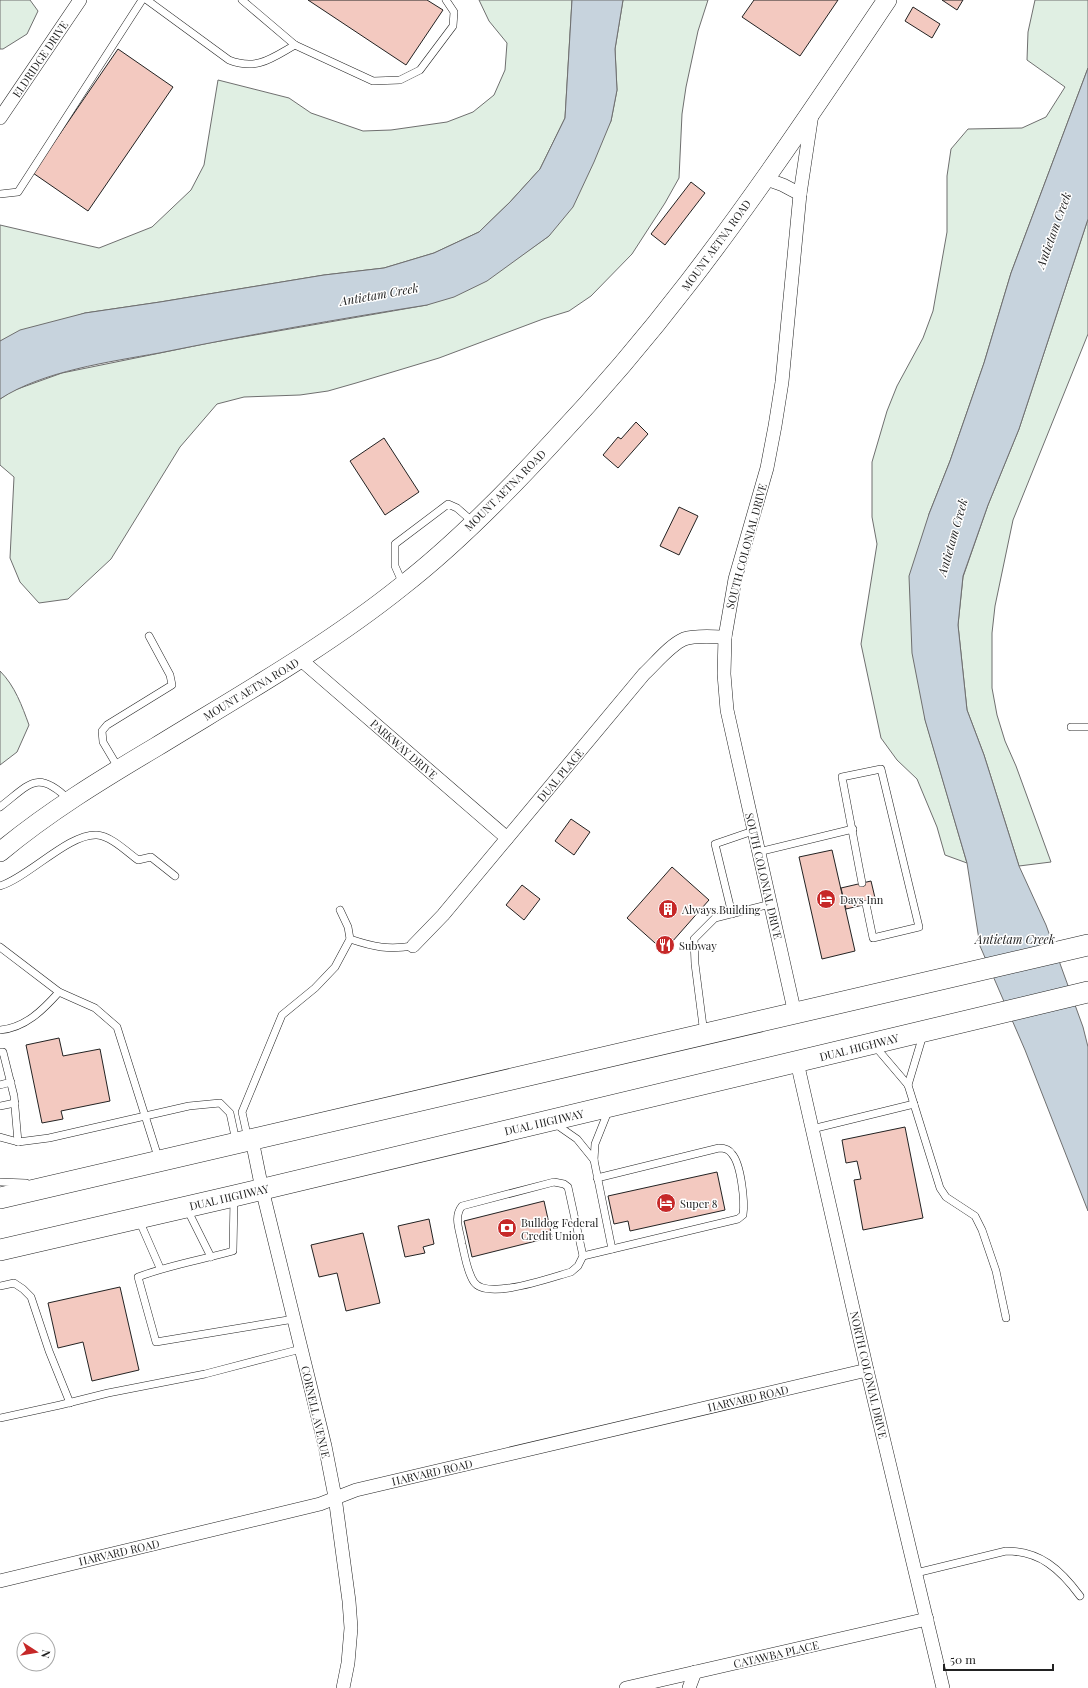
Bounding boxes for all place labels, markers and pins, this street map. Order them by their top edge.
hotel icon: Days Inn [815,888,837,910]
place label: Days Inn [840,892,884,907]
building icon: Always Building [657,898,679,920]
place label: Always Building [681,902,761,917]
restaurant icon: Subway [654,934,676,956]
place label: Subway [679,938,717,953]
hotel icon: Super 8 [655,1192,677,1214]
place label: Super 8 [680,1196,718,1211]
place label: Bulldog Federal Credit Union [521,1215,598,1243]
bank icon: Bulldog Federal Credit Union [496,1217,518,1239]

